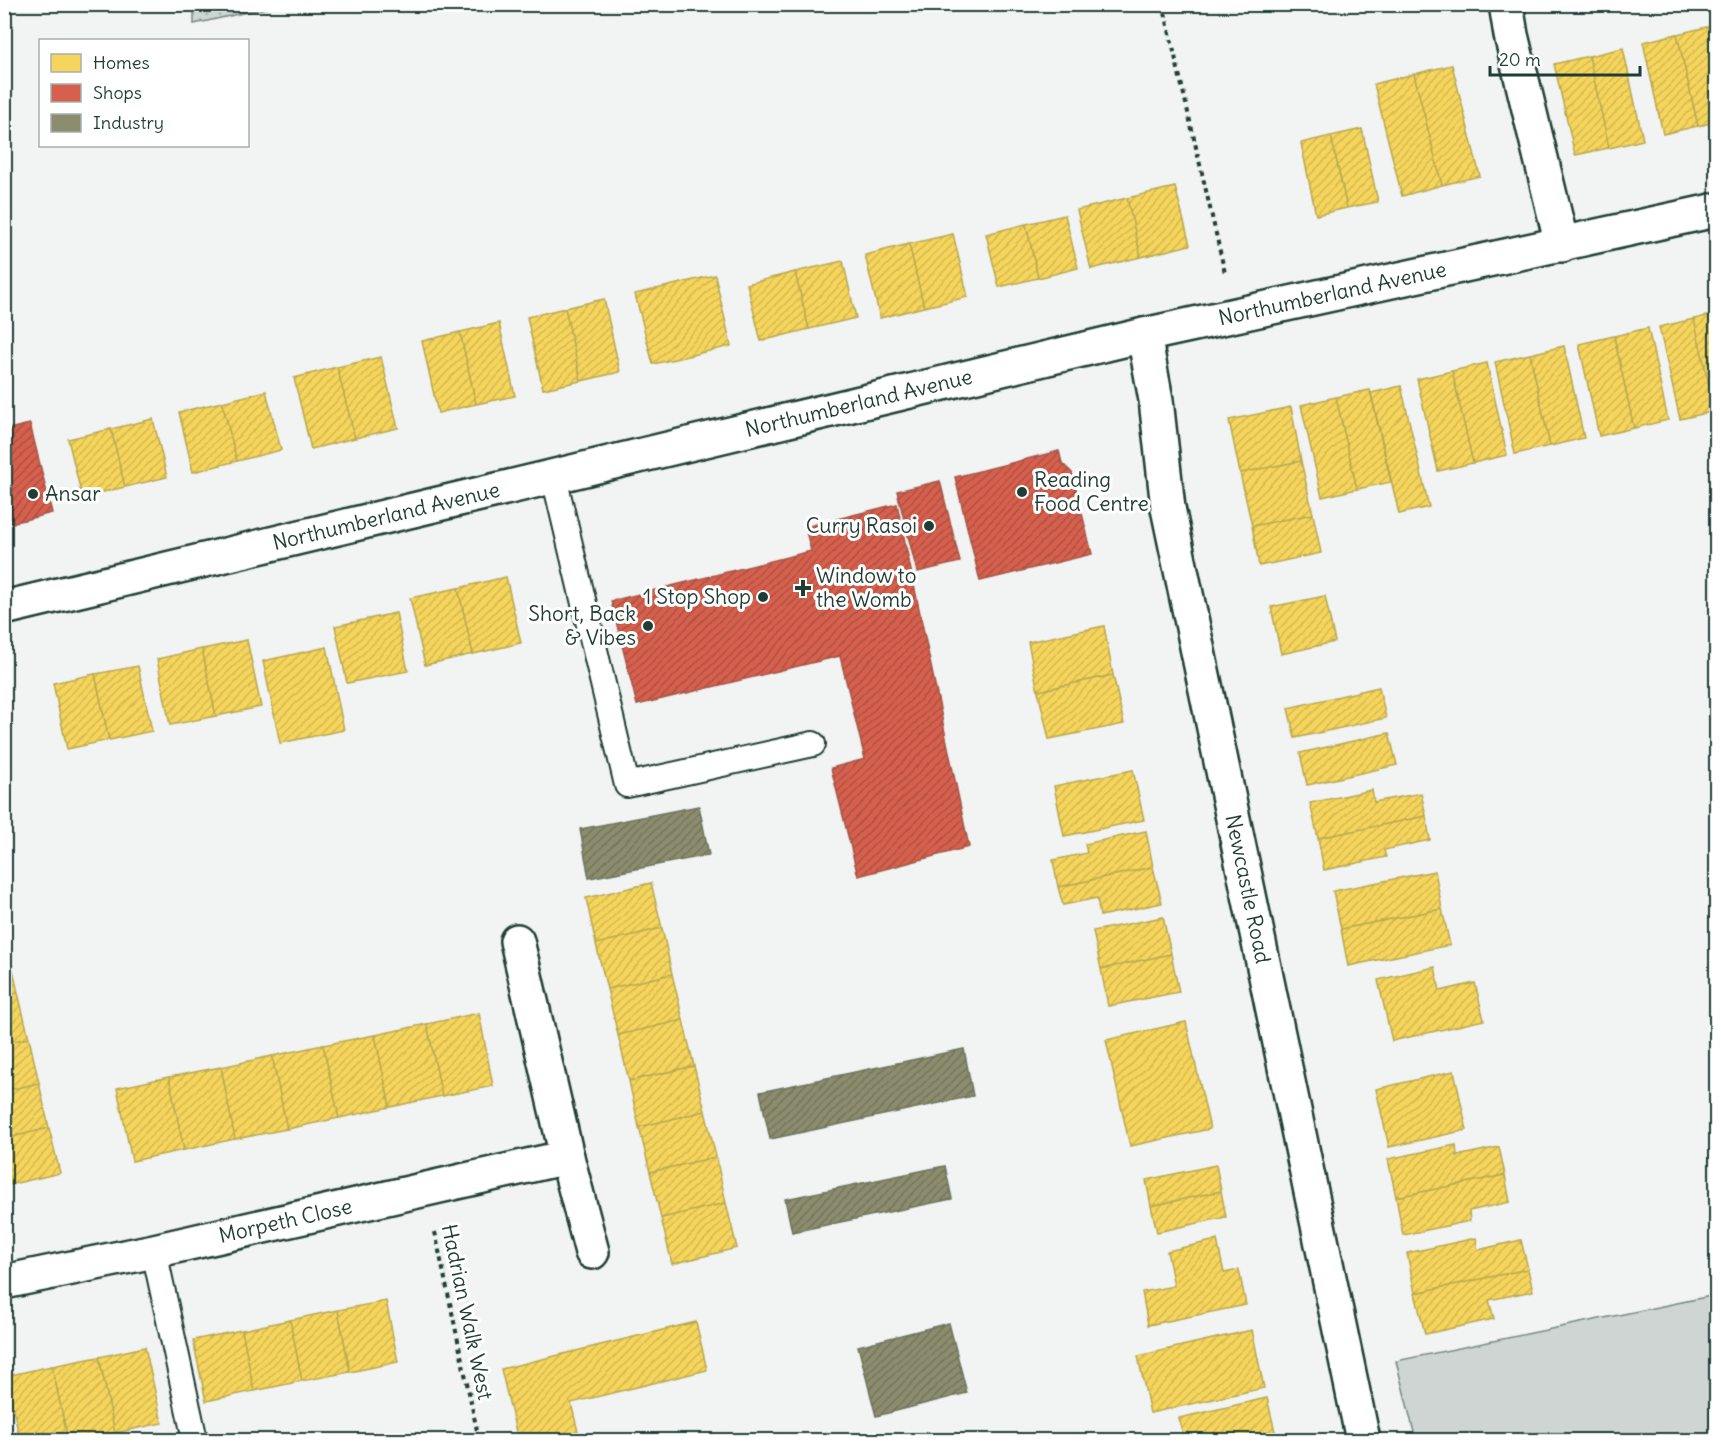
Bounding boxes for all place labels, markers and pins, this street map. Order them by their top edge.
place label: Reading Food Centre [1034,466,1149,517]
place label: Ansar [45,480,101,507]
marker: Reading Food Centre [1015,485,1029,499]
marker: Ansar [26,487,40,501]
place label: Curry Rasoi [806,512,917,539]
marker: Curry Rasoi [922,519,936,533]
place label: Window to the Womb [816,562,917,613]
marker: Window to the Womb [794,579,812,597]
place label: 1 Stop Shop [643,583,751,610]
marker: 1 Stop Shop [756,590,770,604]
place label: Short, Back & Vibes [528,600,636,651]
marker: Short, Back & Vibes [641,619,655,633]

